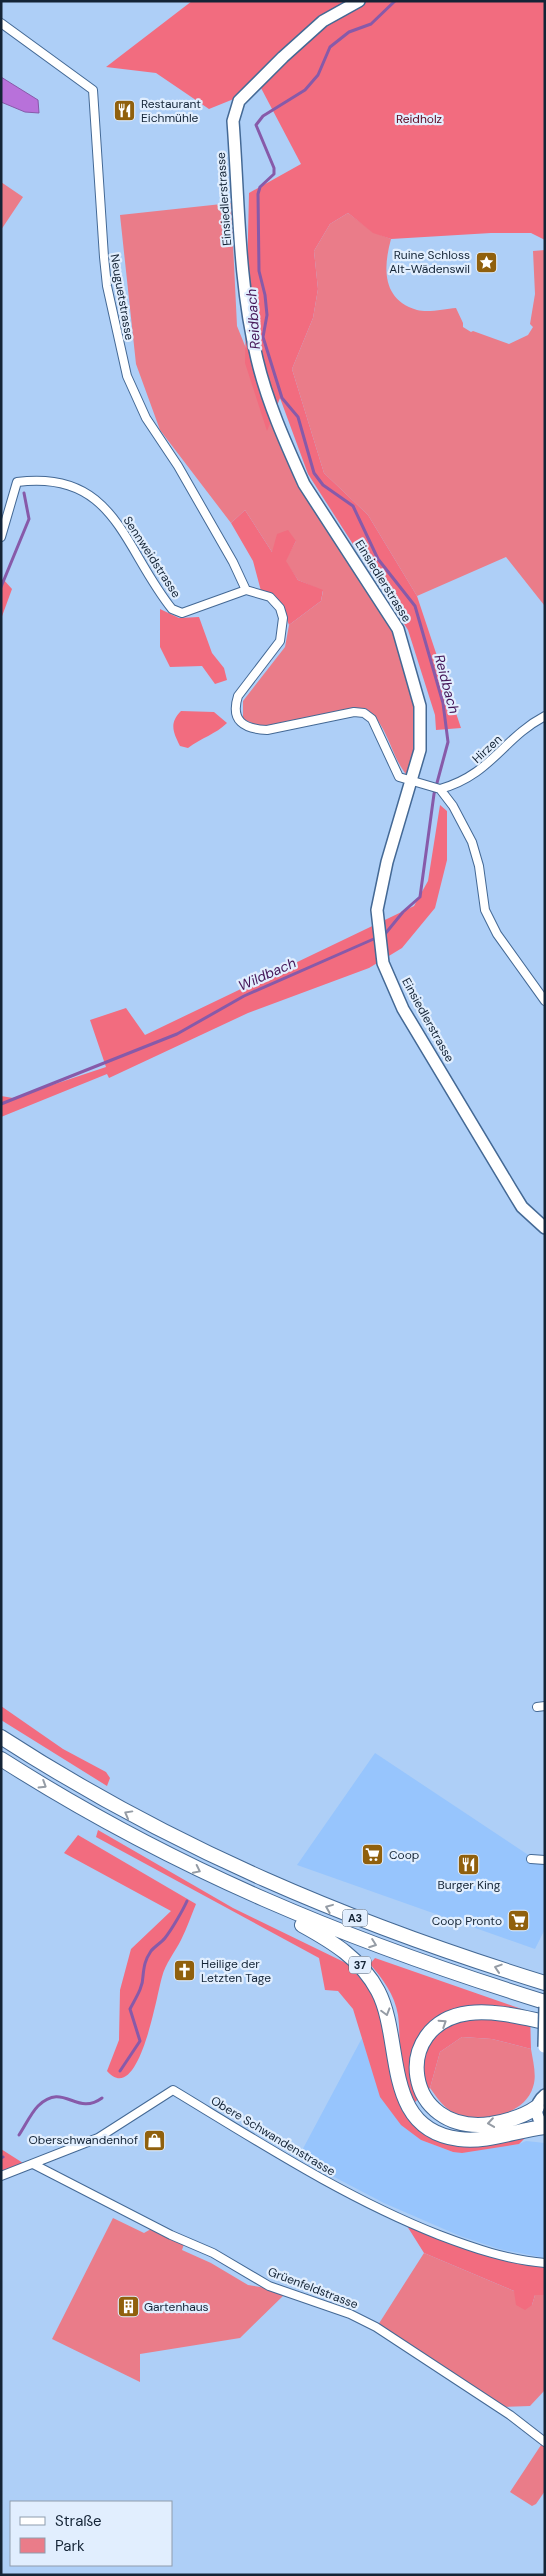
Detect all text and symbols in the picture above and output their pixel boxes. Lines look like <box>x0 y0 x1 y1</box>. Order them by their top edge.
place label: Restaurant Eichmühle <box>141 96 201 126</box>
restaurant icon: Restaurant Eichmühle <box>113 99 137 123</box>
park label: Reidholz <box>396 111 442 127</box>
street label: Einsiedlerstrasse <box>213 151 235 246</box>
place label: Ruine Schloss Alt-Wädenswil <box>389 247 470 277</box>
place icon: Ruine Schloss Alt-Wädenswil <box>474 250 498 274</box>
street label: Neuguetstrasse <box>107 253 137 341</box>
water label: Reidbach <box>242 288 264 350</box>
street label: Sennweidstrasse <box>120 513 184 601</box>
street label: Einsiedlerstrasse <box>351 537 415 625</box>
water label: Reidbach <box>430 652 464 716</box>
street label: Hirzen <box>469 731 505 767</box>
water label: Wildbach <box>235 953 299 995</box>
street label: Einsiedlerstrasse <box>398 975 458 1065</box>
one-way arrow <box>37 1779 46 1789</box>
one-way arrow <box>124 1810 133 1820</box>
supermarket icon: Coop <box>361 1843 385 1867</box>
place label: Coop <box>389 1847 419 1863</box>
restaurant icon: Burger King <box>457 1852 481 1876</box>
one-way arrow <box>192 1864 201 1874</box>
place label: Burger King <box>438 1877 501 1893</box>
one-way arrow <box>325 1904 334 1914</box>
supermarket icon: Coop Pronto <box>506 1909 530 1933</box>
road number: A3 <box>342 1910 368 1926</box>
place label: Coop Pronto <box>432 1913 502 1929</box>
one-way arrow <box>368 1939 377 1949</box>
place label: Heilige der Letzten Tage <box>201 1956 271 1986</box>
road number: 37 <box>349 1956 371 1974</box>
church icon: Heilige der Letzten Tage <box>173 1959 197 1983</box>
one-way arrow <box>495 1964 503 1974</box>
one-way arrow <box>380 2008 390 2016</box>
one-way arrow <box>437 2020 447 2029</box>
street label: Obere Schwandenstrasse <box>208 2092 338 2180</box>
one-way arrow <box>487 2117 495 2128</box>
shop icon: Oberschwandenhof <box>142 2128 166 2152</box>
place label: Oberschwandenhof <box>28 2132 138 2148</box>
street label: Grüenfeldstrasse <box>266 2263 361 2313</box>
building icon: Gartenhaus <box>116 2295 140 2319</box>
place label: Gartenhaus <box>144 2299 209 2315</box>
legend <box>10 2501 172 2566</box>
text: Straße <box>55 2511 102 2531</box>
text: Park <box>55 2536 85 2556</box>

